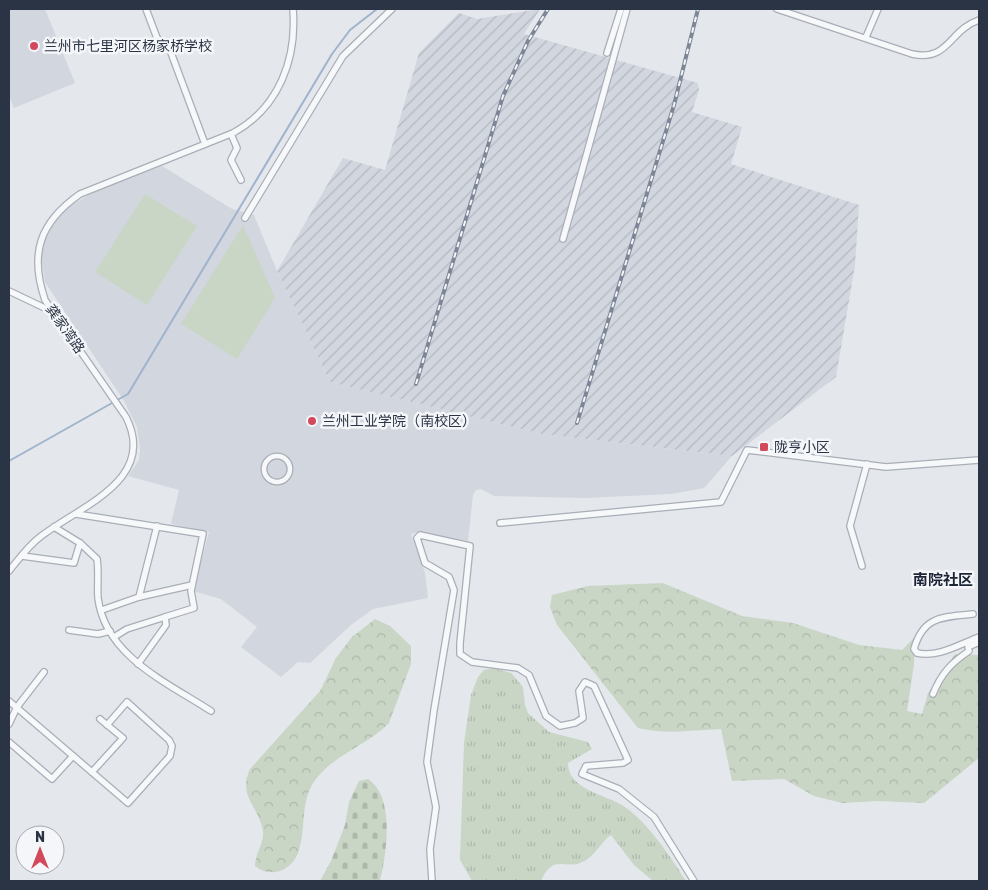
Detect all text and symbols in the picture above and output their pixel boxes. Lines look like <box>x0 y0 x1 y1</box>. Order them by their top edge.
place label: 兰州市七里河区杨家桥学校 <box>44 38 212 55</box>
marker: 兰州市七里河区杨家桥学校 <box>28 40 40 52</box>
street label: 龚家湾路 <box>42 301 88 357</box>
place label: 兰州工业学院（南校区） <box>322 413 476 430</box>
marker: 兰州工业学院（南校区） <box>306 415 318 427</box>
place label: 陇亨小区 <box>774 439 830 456</box>
marker: 陇亨小区 <box>758 441 770 453</box>
district label: 南院社区 <box>913 571 973 589</box>
north arrow <box>15 825 65 875</box>
text: N <box>35 829 45 846</box>

